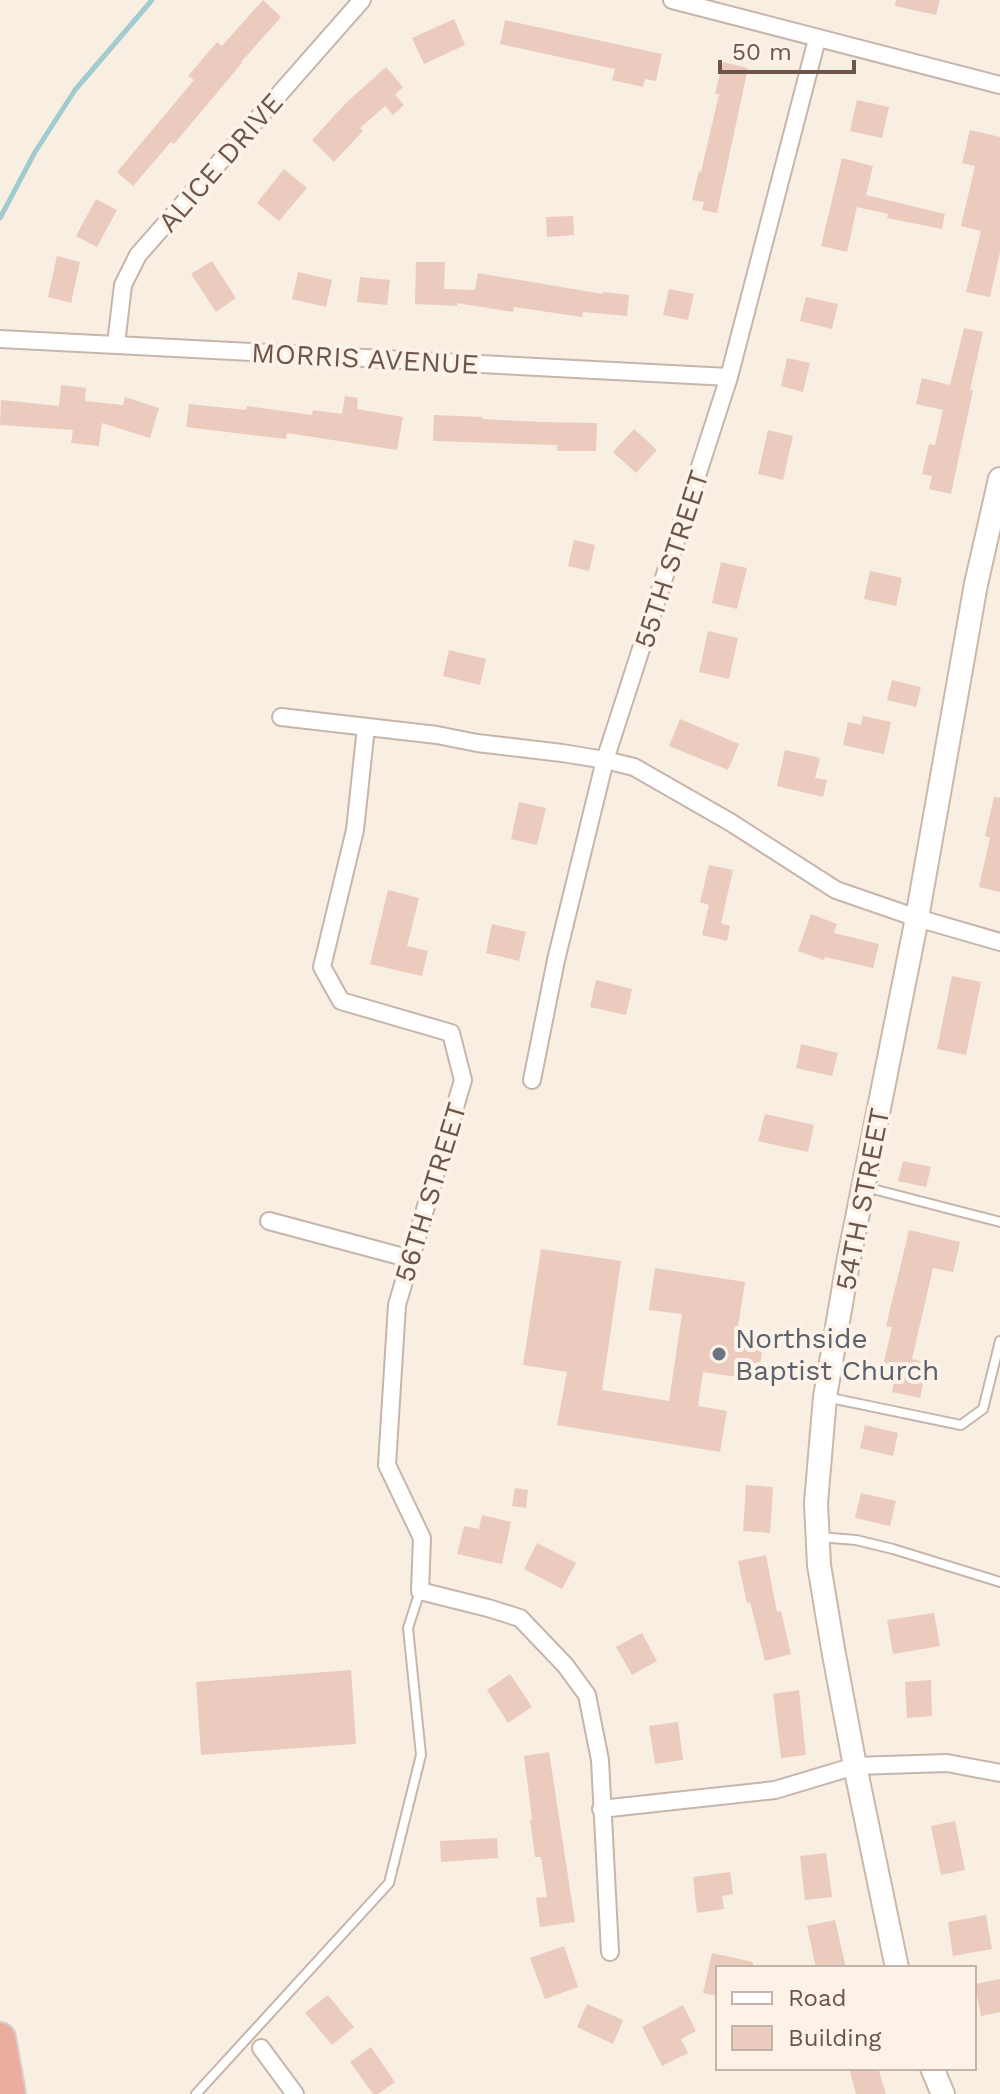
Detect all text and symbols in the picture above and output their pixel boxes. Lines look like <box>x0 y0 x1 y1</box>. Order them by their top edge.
scale bar <box>720 24 854 74</box>
text: 50 m <box>732 38 792 66</box>
street label: ALICE DRIVE <box>151 86 290 239</box>
street label: MORRIS AVENUE <box>250 336 480 381</box>
street label: 55TH STREET <box>627 466 716 652</box>
street label: 56TH STREET <box>388 1098 473 1286</box>
street label: 54TH STREET <box>829 1105 896 1293</box>
place label: Northside Baptist Church <box>735 1322 939 1387</box>
marker: Northside Baptist Church <box>710 1345 728 1363</box>
legend <box>716 1966 976 2070</box>
text: Road <box>788 1984 847 2012</box>
text: Building <box>788 2024 881 2052</box>

